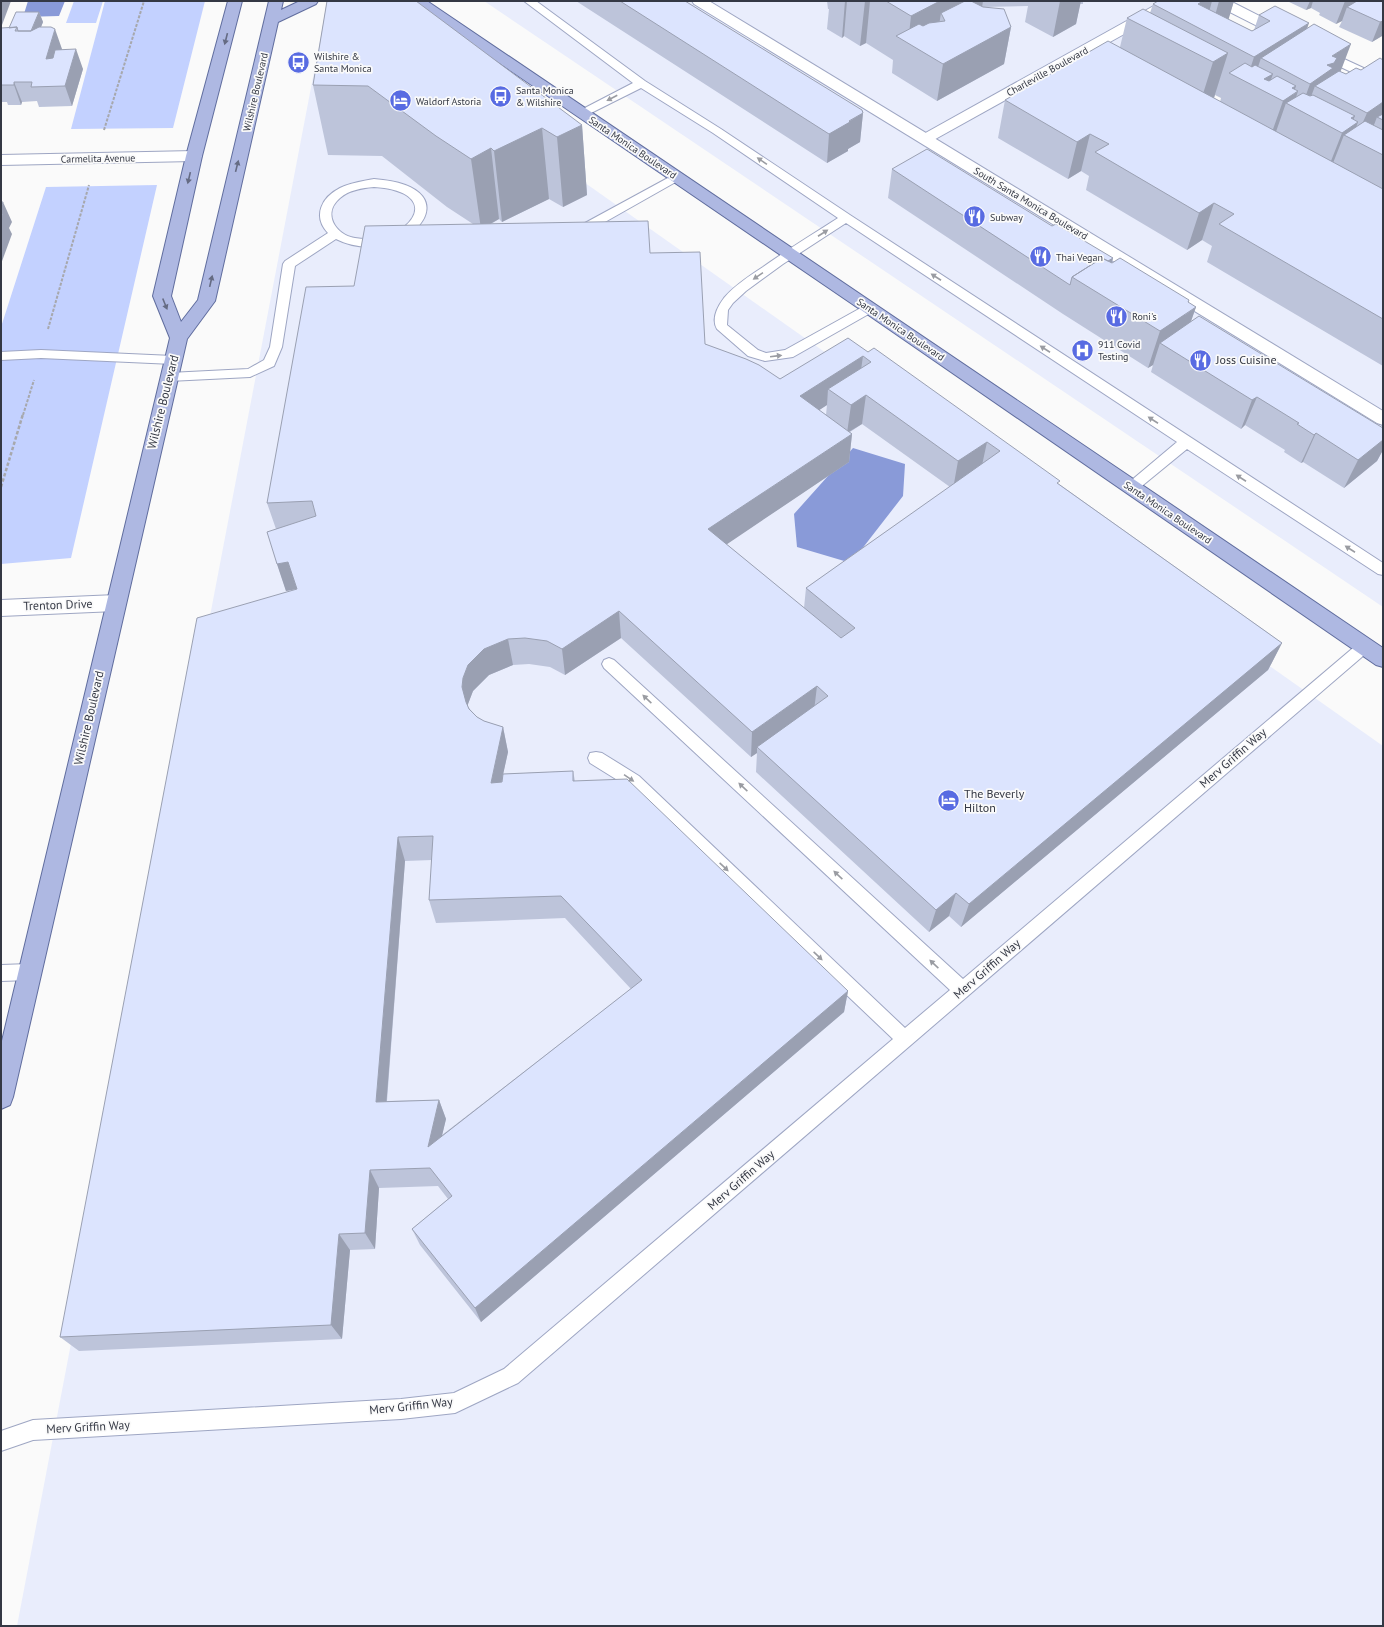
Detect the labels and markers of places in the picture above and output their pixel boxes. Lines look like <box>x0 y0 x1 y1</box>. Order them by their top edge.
bus stop icon: Wilshire & Santa Monica <box>286 49 312 75</box>
place label: Wilshire & Santa Monica <box>314 50 372 75</box>
bus stop icon: Santa Monica & Wilshire <box>488 83 514 109</box>
place label: Santa Monica & Wilshire <box>516 84 574 109</box>
hotel icon: Waldorf Astoria <box>388 88 414 114</box>
place label: Waldorf Astoria <box>416 95 481 108</box>
restaurant icon: Subway <box>961 204 987 230</box>
place label: Subway <box>990 211 1023 224</box>
restaurant icon: Thai Vegan <box>1027 244 1053 270</box>
place label: Thai Vegan <box>1056 251 1103 264</box>
restaurant icon: Roni's <box>1103 303 1129 329</box>
place label: Roni's <box>1132 310 1157 323</box>
hospital icon: 911 Covid Testing <box>1069 337 1095 363</box>
place label: 911 Covid Testing <box>1098 338 1141 363</box>
restaurant icon: Joss Cuisine <box>1187 347 1213 373</box>
place label: Joss Cuisine <box>1215 352 1277 367</box>
place label: The Beverly Hilton <box>964 786 1025 815</box>
hotel icon: The Beverly Hilton <box>936 788 962 814</box>

